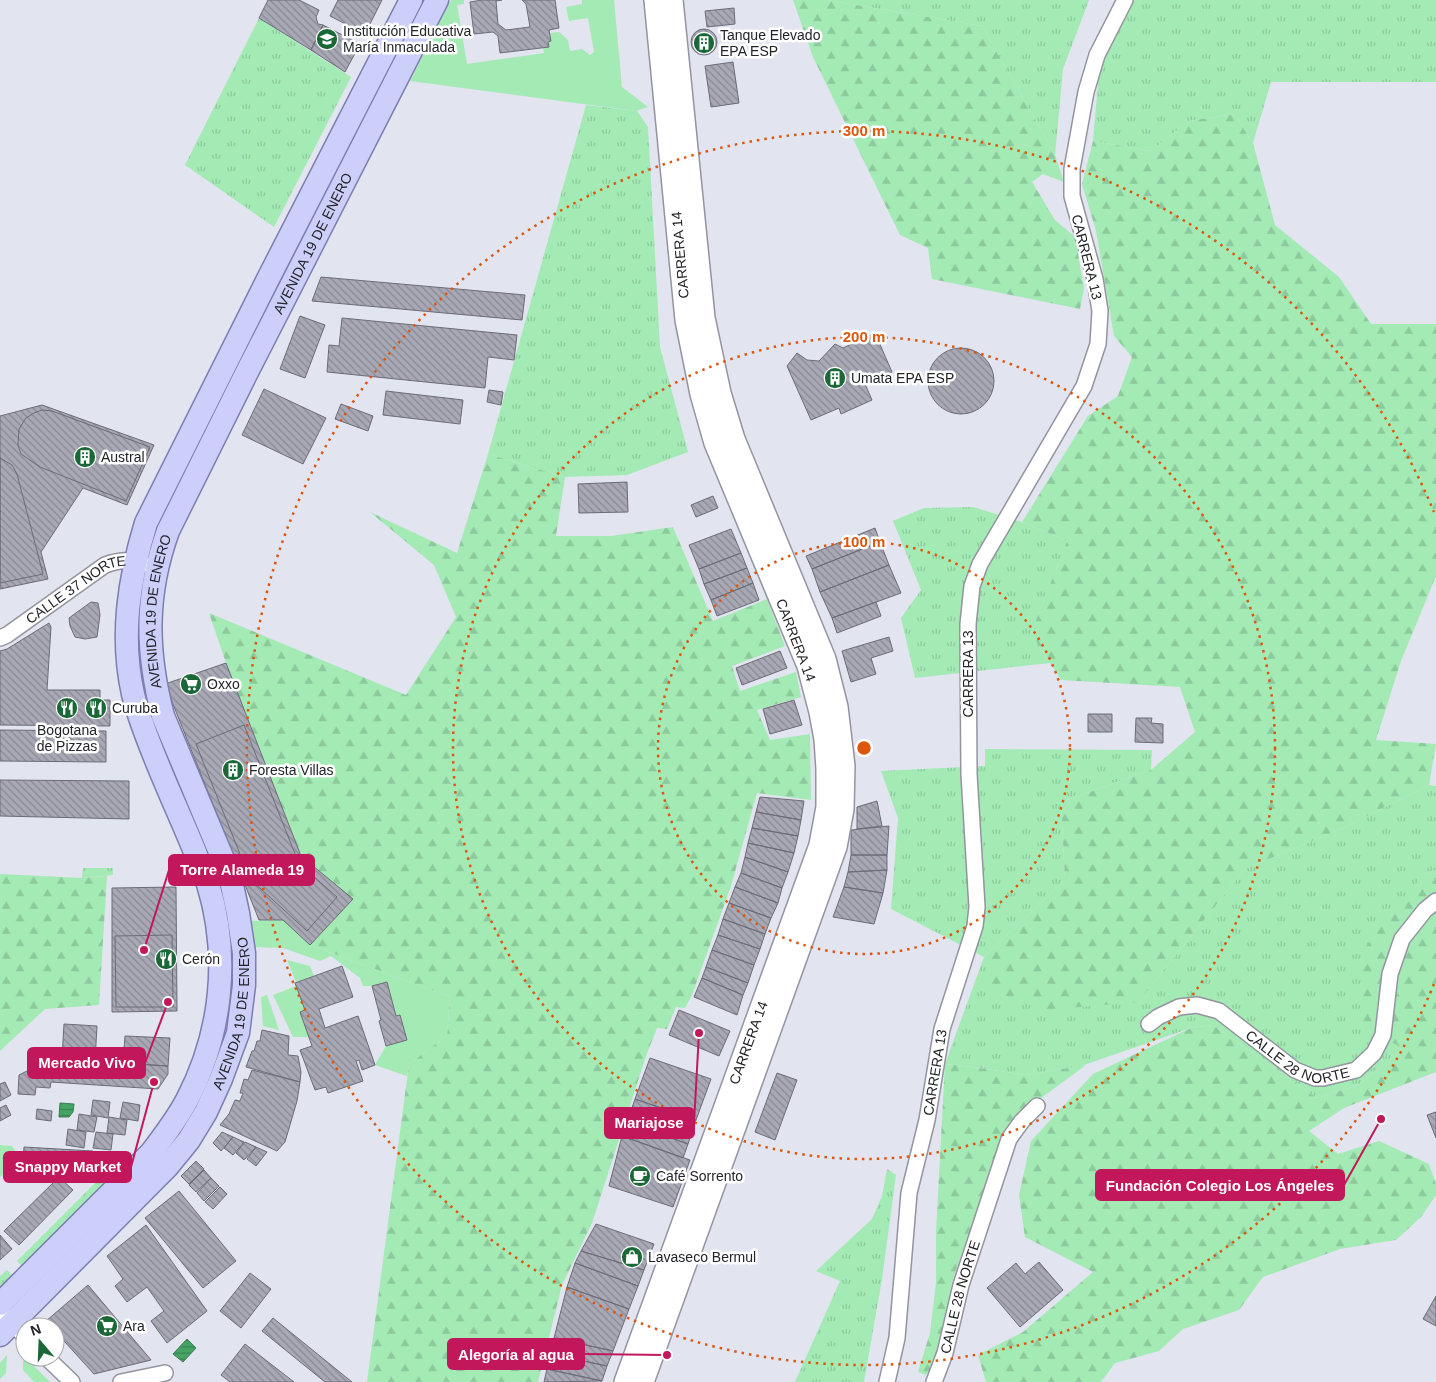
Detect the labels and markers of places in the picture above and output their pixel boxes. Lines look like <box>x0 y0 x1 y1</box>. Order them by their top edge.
place label: Institución Educativa María Inmaculada <box>343 23 472 55</box>
school or university icon: Institución Educativa María Inmaculada <box>315 27 339 51</box>
place label: Tanque Elevado EPA ESP <box>720 27 821 59</box>
building icon: Tanque Elevado EPA ESP <box>692 31 716 55</box>
building icon: Umata EPA ESP <box>823 366 847 390</box>
place label: Umata EPA ESP <box>851 370 954 386</box>
building icon: Austral <box>73 445 97 469</box>
place label: Austral <box>101 449 145 465</box>
supermarket icon: Oxxo <box>179 672 203 696</box>
place label: Oxxo <box>207 676 240 692</box>
restaurant icon: Bogotana de Pizzas <box>55 696 79 720</box>
restaurant icon: Curuba <box>84 696 108 720</box>
place label: Curuba <box>112 700 158 716</box>
place label: Bogotana de Pizzas <box>37 722 97 754</box>
centre of rings <box>855 739 873 757</box>
building icon: Foresta Villas <box>221 758 245 782</box>
place label: Foresta Villas <box>249 762 334 778</box>
callout: Torre Alameda 19 <box>169 855 314 885</box>
restaurant icon: Cerón <box>154 947 178 971</box>
place label: Cerón <box>182 951 220 967</box>
callout: Mercado Vivo <box>28 1048 145 1078</box>
callout: Mariajose <box>605 1108 694 1138</box>
callout: Snappy Market <box>4 1152 131 1182</box>
cafe icon: Café Sorrento <box>628 1164 652 1188</box>
place label: Café Sorrento <box>656 1168 743 1184</box>
callout: Fundación Colegio Los Ángeles <box>1096 1170 1344 1200</box>
shop icon: Lavaseco Bermul <box>620 1245 644 1269</box>
place label: Lavaseco Bermul <box>648 1249 756 1265</box>
supermarket icon: Ara <box>95 1314 119 1338</box>
place label: Ara <box>123 1318 145 1334</box>
callout: Alegoría al agua <box>448 1339 584 1369</box>

